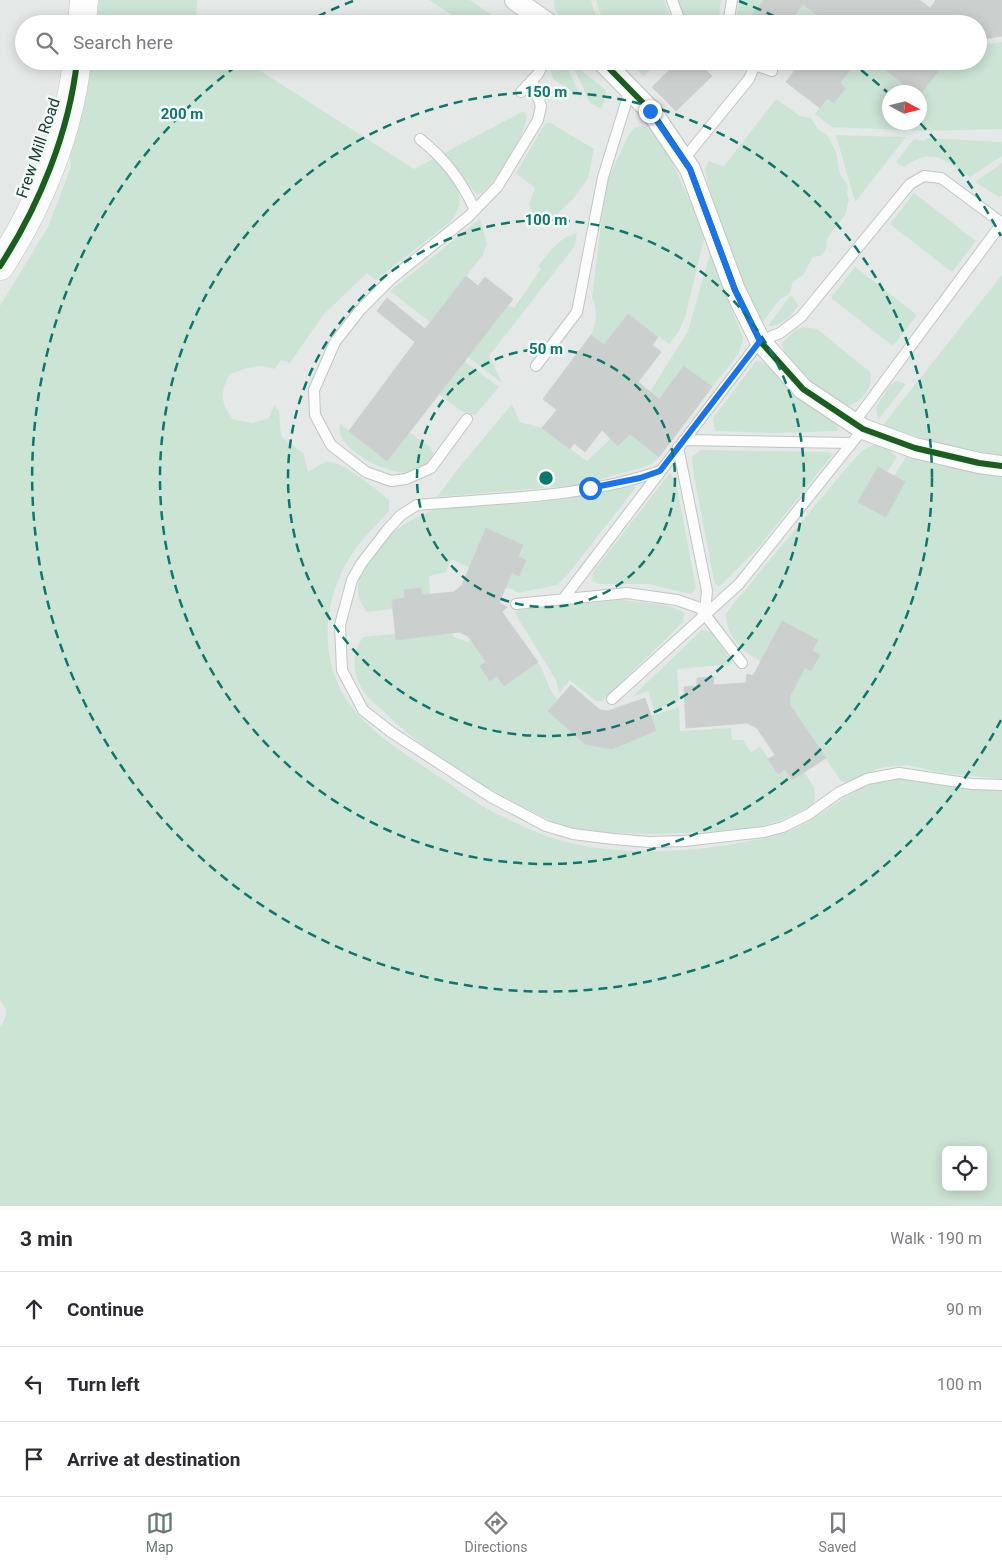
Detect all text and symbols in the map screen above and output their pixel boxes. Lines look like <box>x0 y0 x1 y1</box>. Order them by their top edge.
search box <box>15 15 987 70</box>
icon: search <box>33 29 61 57</box>
text: Search here <box>73 31 173 54</box>
text: 150 m <box>525 83 567 101</box>
north arrow <box>882 85 927 130</box>
street label: Frew Mill Road <box>12 95 64 201</box>
route end <box>639 100 662 123</box>
text: 200 m <box>161 105 203 123</box>
text: 100 m <box>525 211 567 229</box>
text: 50 m <box>529 340 563 358</box>
centre of rings <box>537 469 555 487</box>
route start <box>579 477 602 500</box>
map controls <box>942 1146 987 1191</box>
button: locate <box>942 1146 987 1191</box>
text: 3 min <box>20 1227 73 1251</box>
text: Walk · 190 m <box>890 1229 982 1248</box>
icon: ahead <box>20 1295 48 1323</box>
text: Continue <box>67 1298 144 1321</box>
text: 90 m <box>946 1300 982 1319</box>
icon: left <box>20 1370 48 1398</box>
text: Turn left <box>67 1373 140 1396</box>
text: 100 m <box>937 1375 982 1394</box>
icon: arrive <box>20 1445 48 1473</box>
text: Arrive at destination <box>67 1448 240 1471</box>
tab: Map <box>146 1509 174 1555</box>
tab: Directions <box>465 1509 528 1555</box>
tab: Saved <box>819 1509 856 1555</box>

